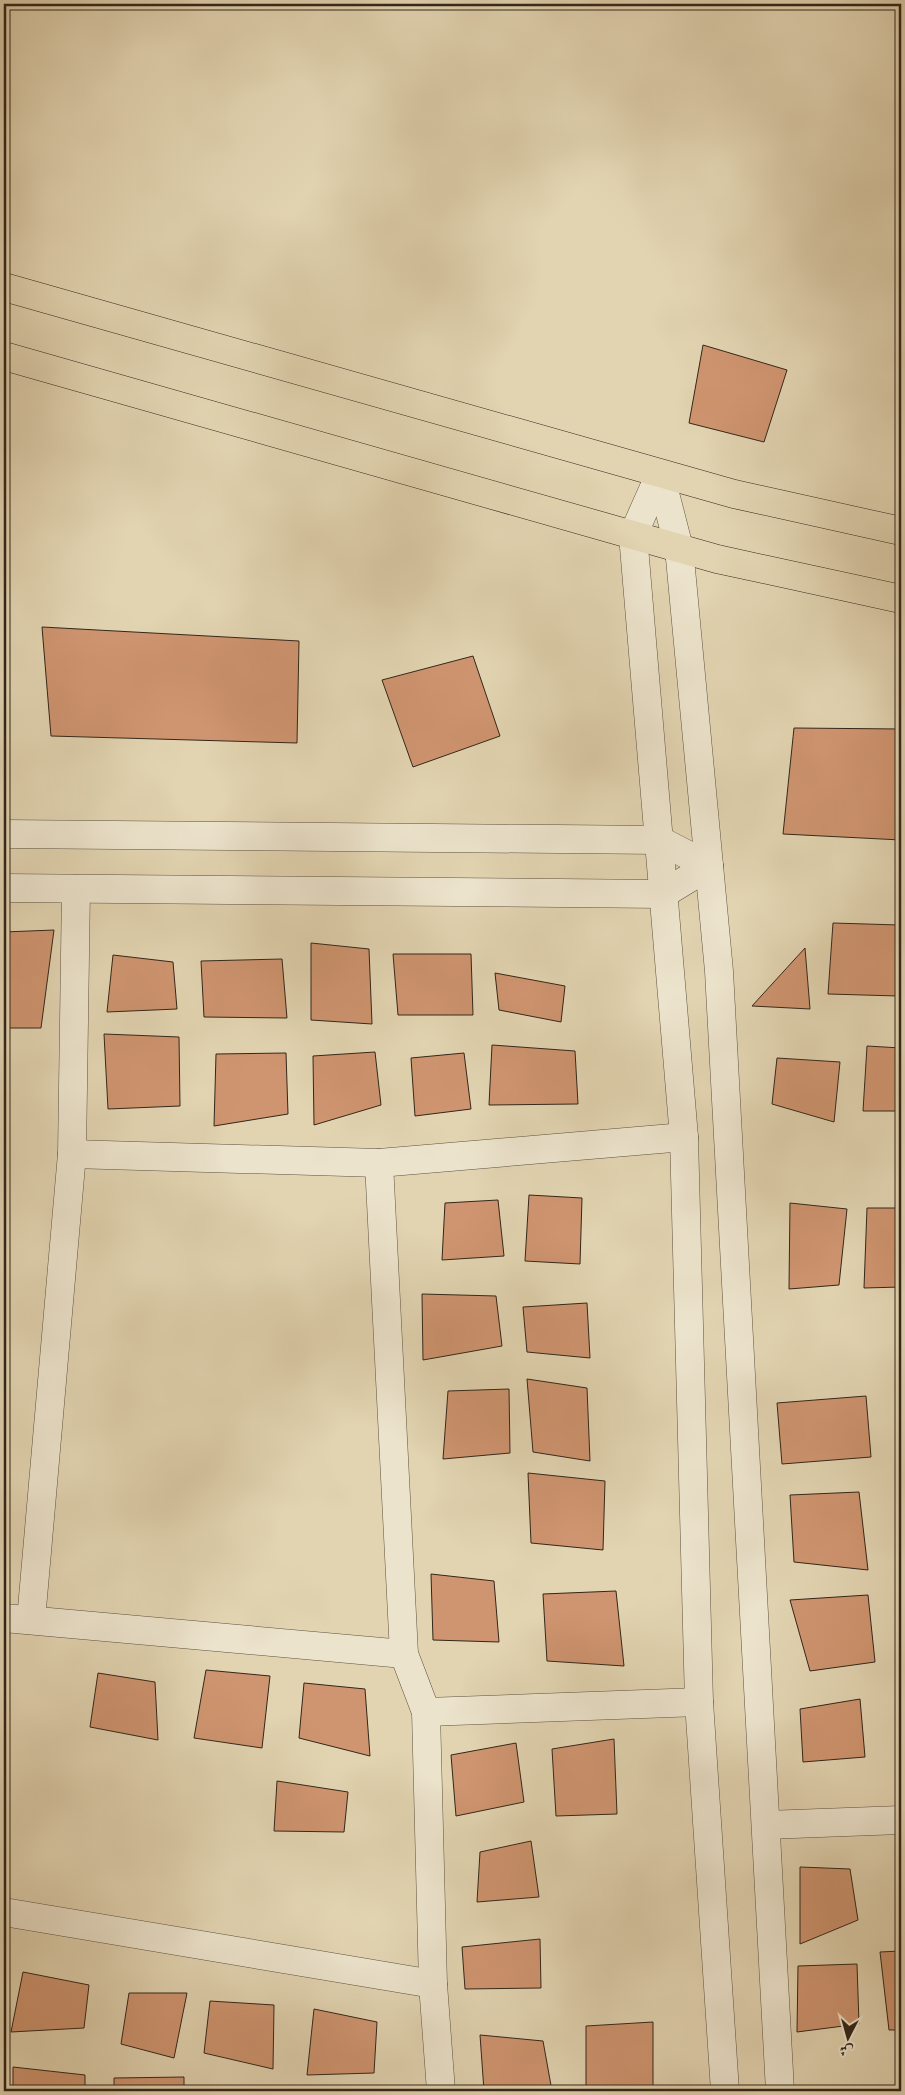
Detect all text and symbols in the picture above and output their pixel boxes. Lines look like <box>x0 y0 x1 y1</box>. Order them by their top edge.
north arrow <box>822 2012 872 2062</box>
text: ش <box>839 2041 854 2060</box>

